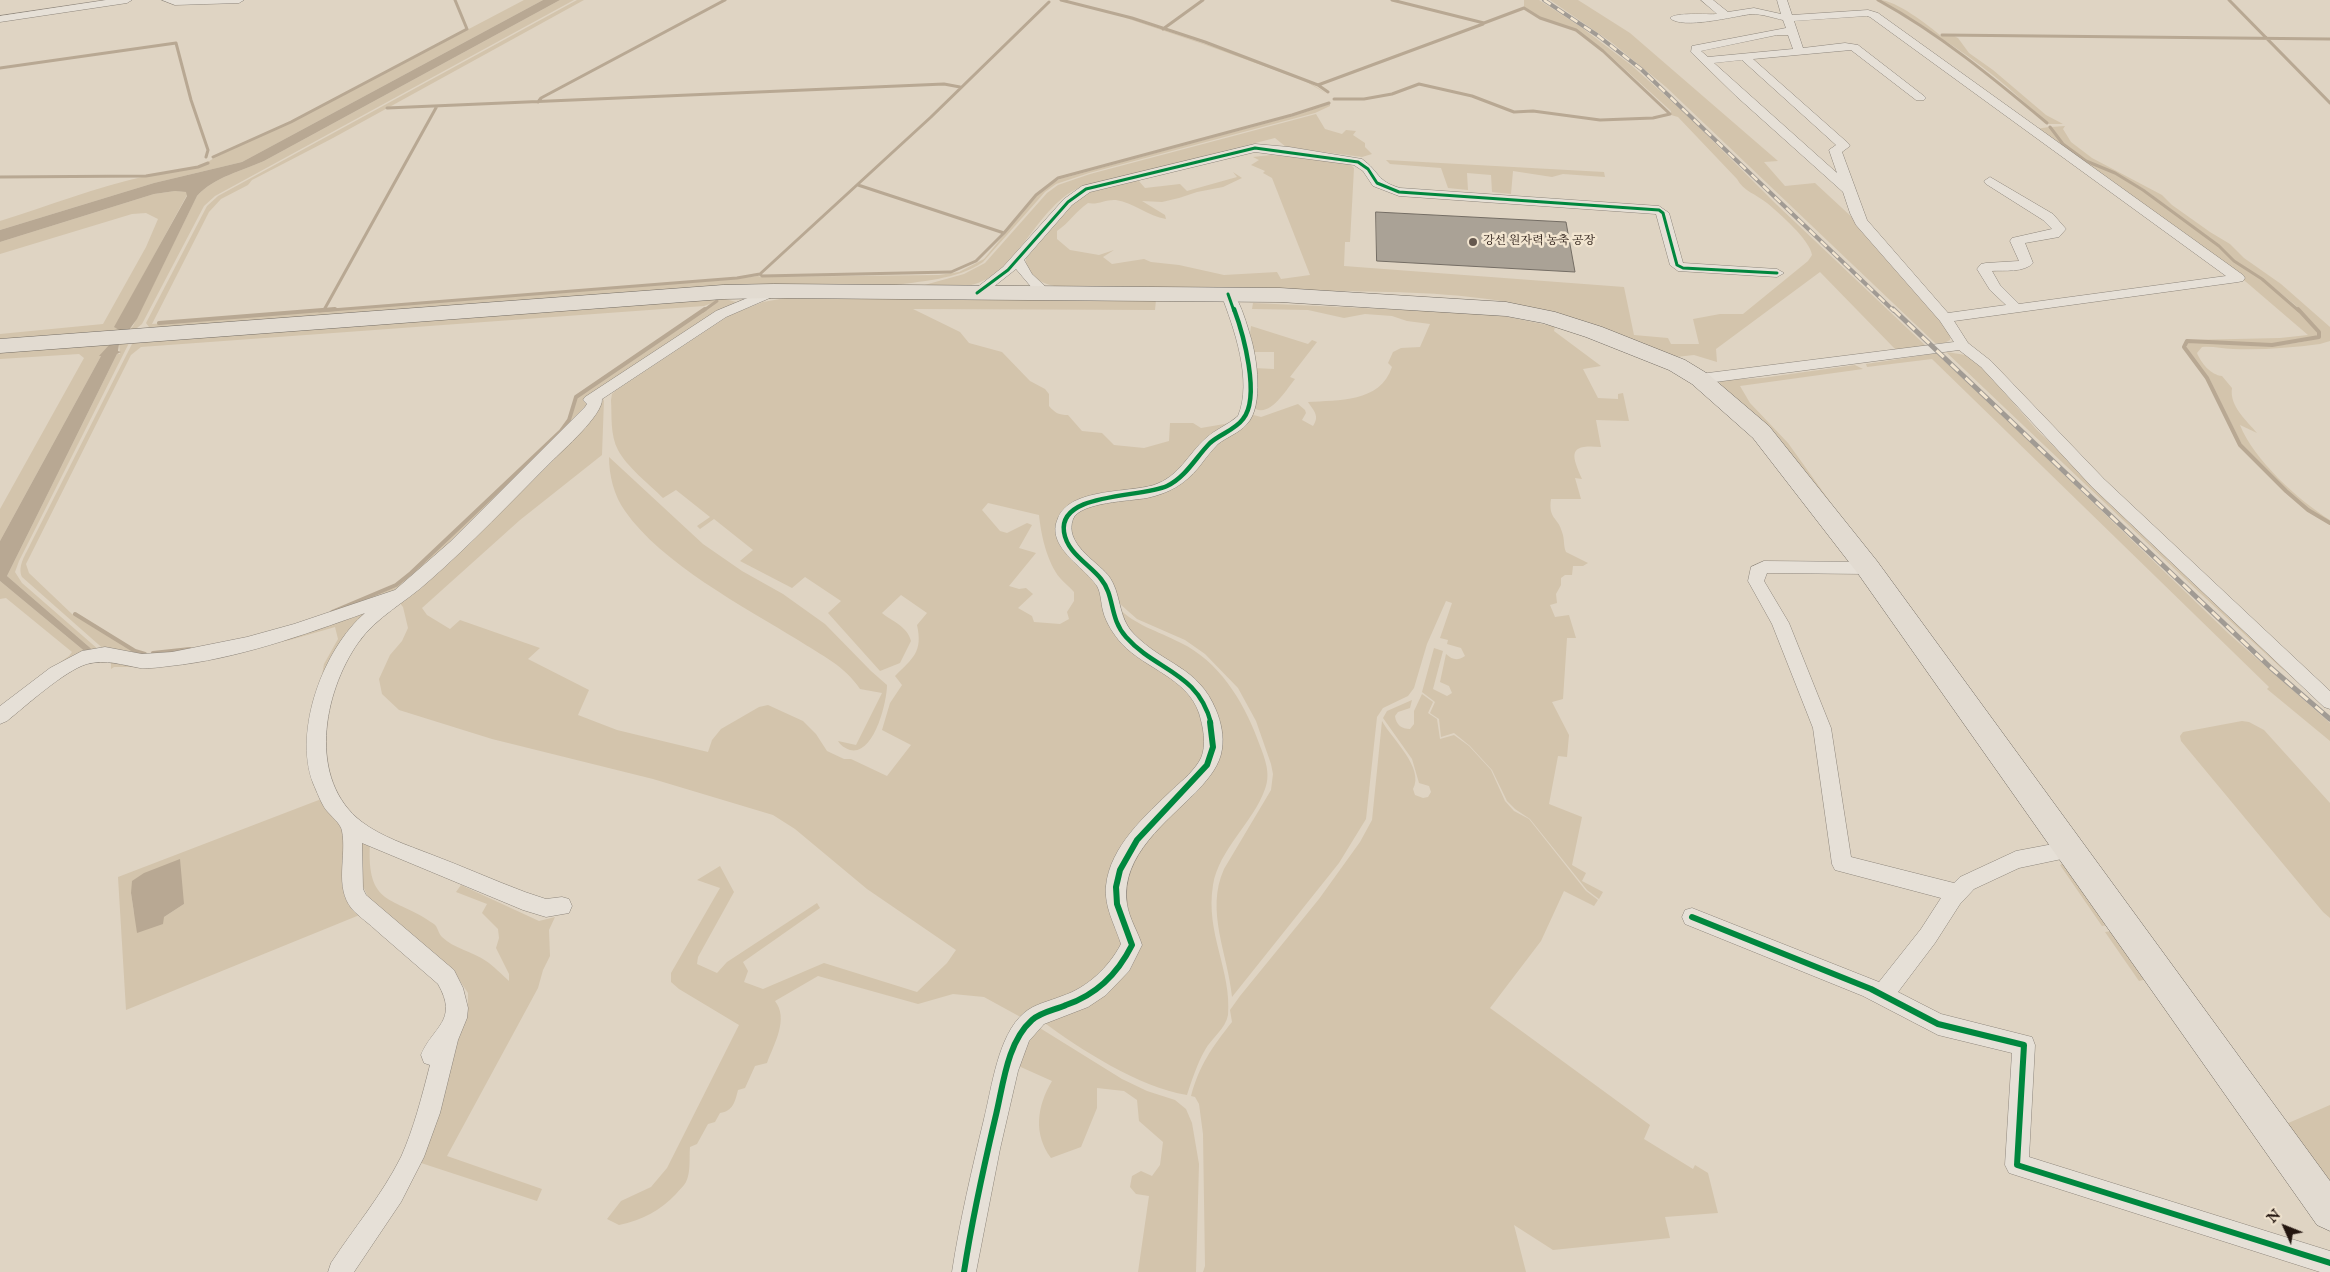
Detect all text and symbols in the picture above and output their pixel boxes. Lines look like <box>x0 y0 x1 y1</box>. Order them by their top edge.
place label: 강선 원자력 농축 공장 <box>1483 235 1595 249</box>
marker: 강선 원자력 농축 공장 <box>1467 236 1479 248</box>
north arrow <box>2260 1202 2310 1252</box>
text: N <box>2264 1206 2285 1227</box>

